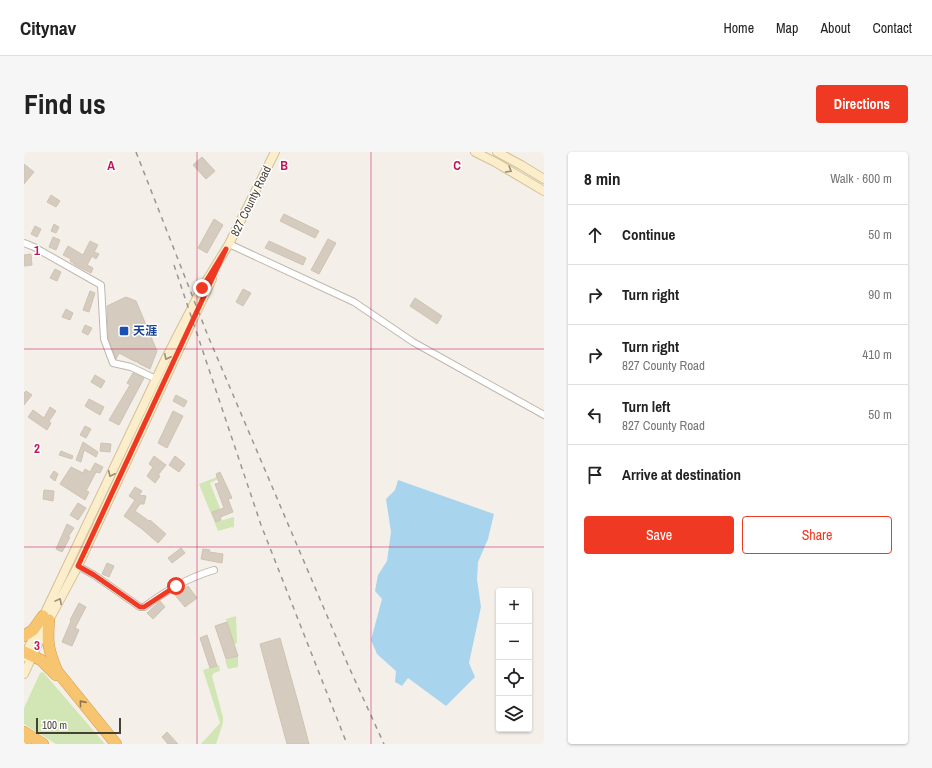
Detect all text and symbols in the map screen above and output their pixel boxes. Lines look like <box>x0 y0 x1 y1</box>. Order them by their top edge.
text: Citynav <box>20 15 76 41</box>
text: Home <box>723 19 754 37</box>
text: Map <box>776 19 798 37</box>
text: About <box>820 19 850 37</box>
text: Contact <box>872 19 912 37</box>
text: Find us <box>24 85 106 123</box>
button: Directions <box>816 85 908 123</box>
text: A <box>107 157 115 174</box>
text: B <box>280 157 288 174</box>
text: C <box>453 157 461 174</box>
street label: 827 County Road <box>227 163 275 239</box>
one-way arrow <box>505 165 512 173</box>
text: 8 min <box>584 167 620 190</box>
text: Walk · 600 m <box>830 170 892 187</box>
icon: ahead <box>584 224 606 246</box>
text: Continue <box>622 224 675 245</box>
text: 50 m <box>868 226 892 243</box>
text: 1 <box>34 242 40 259</box>
route end <box>193 279 211 297</box>
icon: right <box>584 284 606 306</box>
text: Turn right <box>622 284 679 305</box>
text: 90 m <box>868 286 892 303</box>
place label: 天涯 <box>133 323 157 339</box>
marker: 天涯 <box>118 325 130 337</box>
text: Turn right <box>622 336 679 357</box>
icon: right <box>584 344 606 366</box>
text: 410 m <box>862 346 892 363</box>
one-way arrow <box>164 353 172 360</box>
text: 827 County Road <box>622 357 705 374</box>
text: Turn left <box>622 396 670 417</box>
icon: left <box>584 404 606 426</box>
text: 50 m <box>868 406 892 423</box>
text: 827 County Road <box>622 417 705 434</box>
text: 2 <box>34 440 40 457</box>
icon: arrive <box>584 464 606 486</box>
text: Arrive at destination <box>622 464 741 485</box>
one-way arrow <box>108 470 116 477</box>
button: Save <box>584 516 734 554</box>
button: Share <box>742 516 892 554</box>
route start <box>167 577 185 595</box>
map controls <box>496 588 532 732</box>
button: + <box>496 588 532 624</box>
one-way arrow <box>54 598 62 605</box>
button: − <box>496 624 532 660</box>
text: 3 <box>34 637 40 654</box>
button: locate <box>496 660 532 696</box>
button: layers <box>496 696 532 732</box>
one-way arrow <box>80 700 87 708</box>
scale bar <box>36 716 121 735</box>
text: 100 m <box>42 718 67 732</box>

